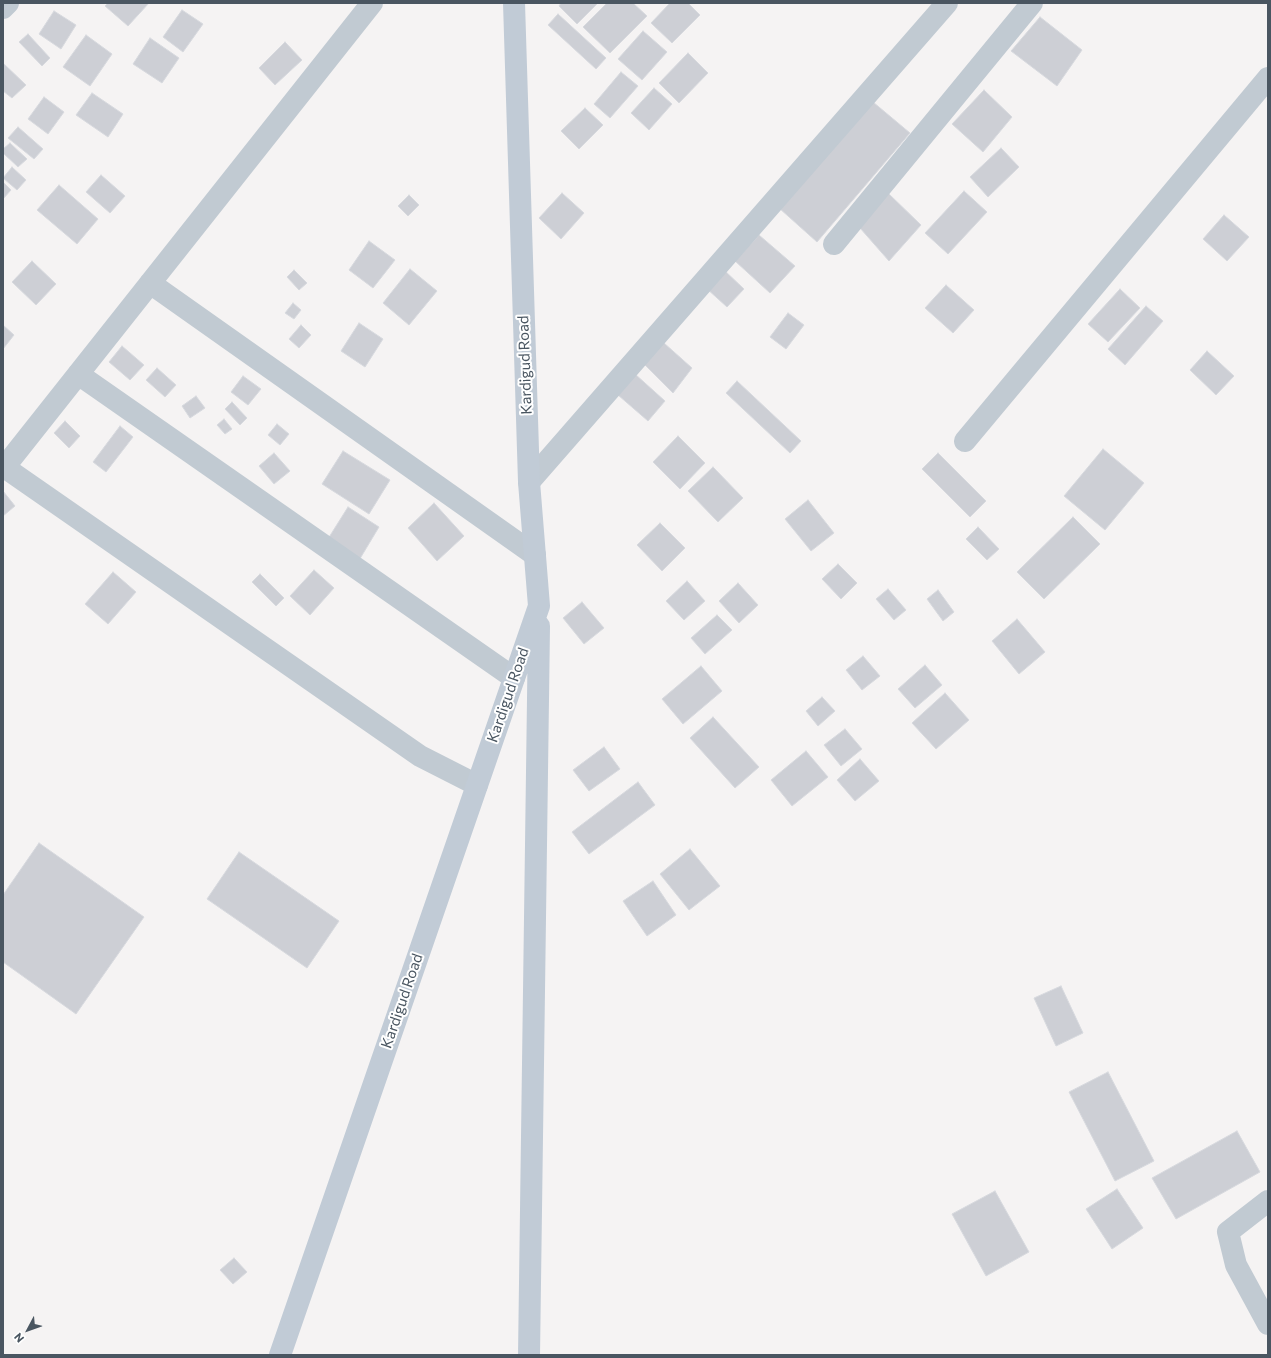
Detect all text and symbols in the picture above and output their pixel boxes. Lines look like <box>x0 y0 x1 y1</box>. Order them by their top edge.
street label: Kardigud Road <box>514 315 536 415</box>
street label: Kardigud Road <box>483 645 533 745</box>
street label: Kardigud Road <box>377 951 427 1051</box>
north arrow <box>8 1310 48 1350</box>
text: N <box>11 1331 26 1346</box>

